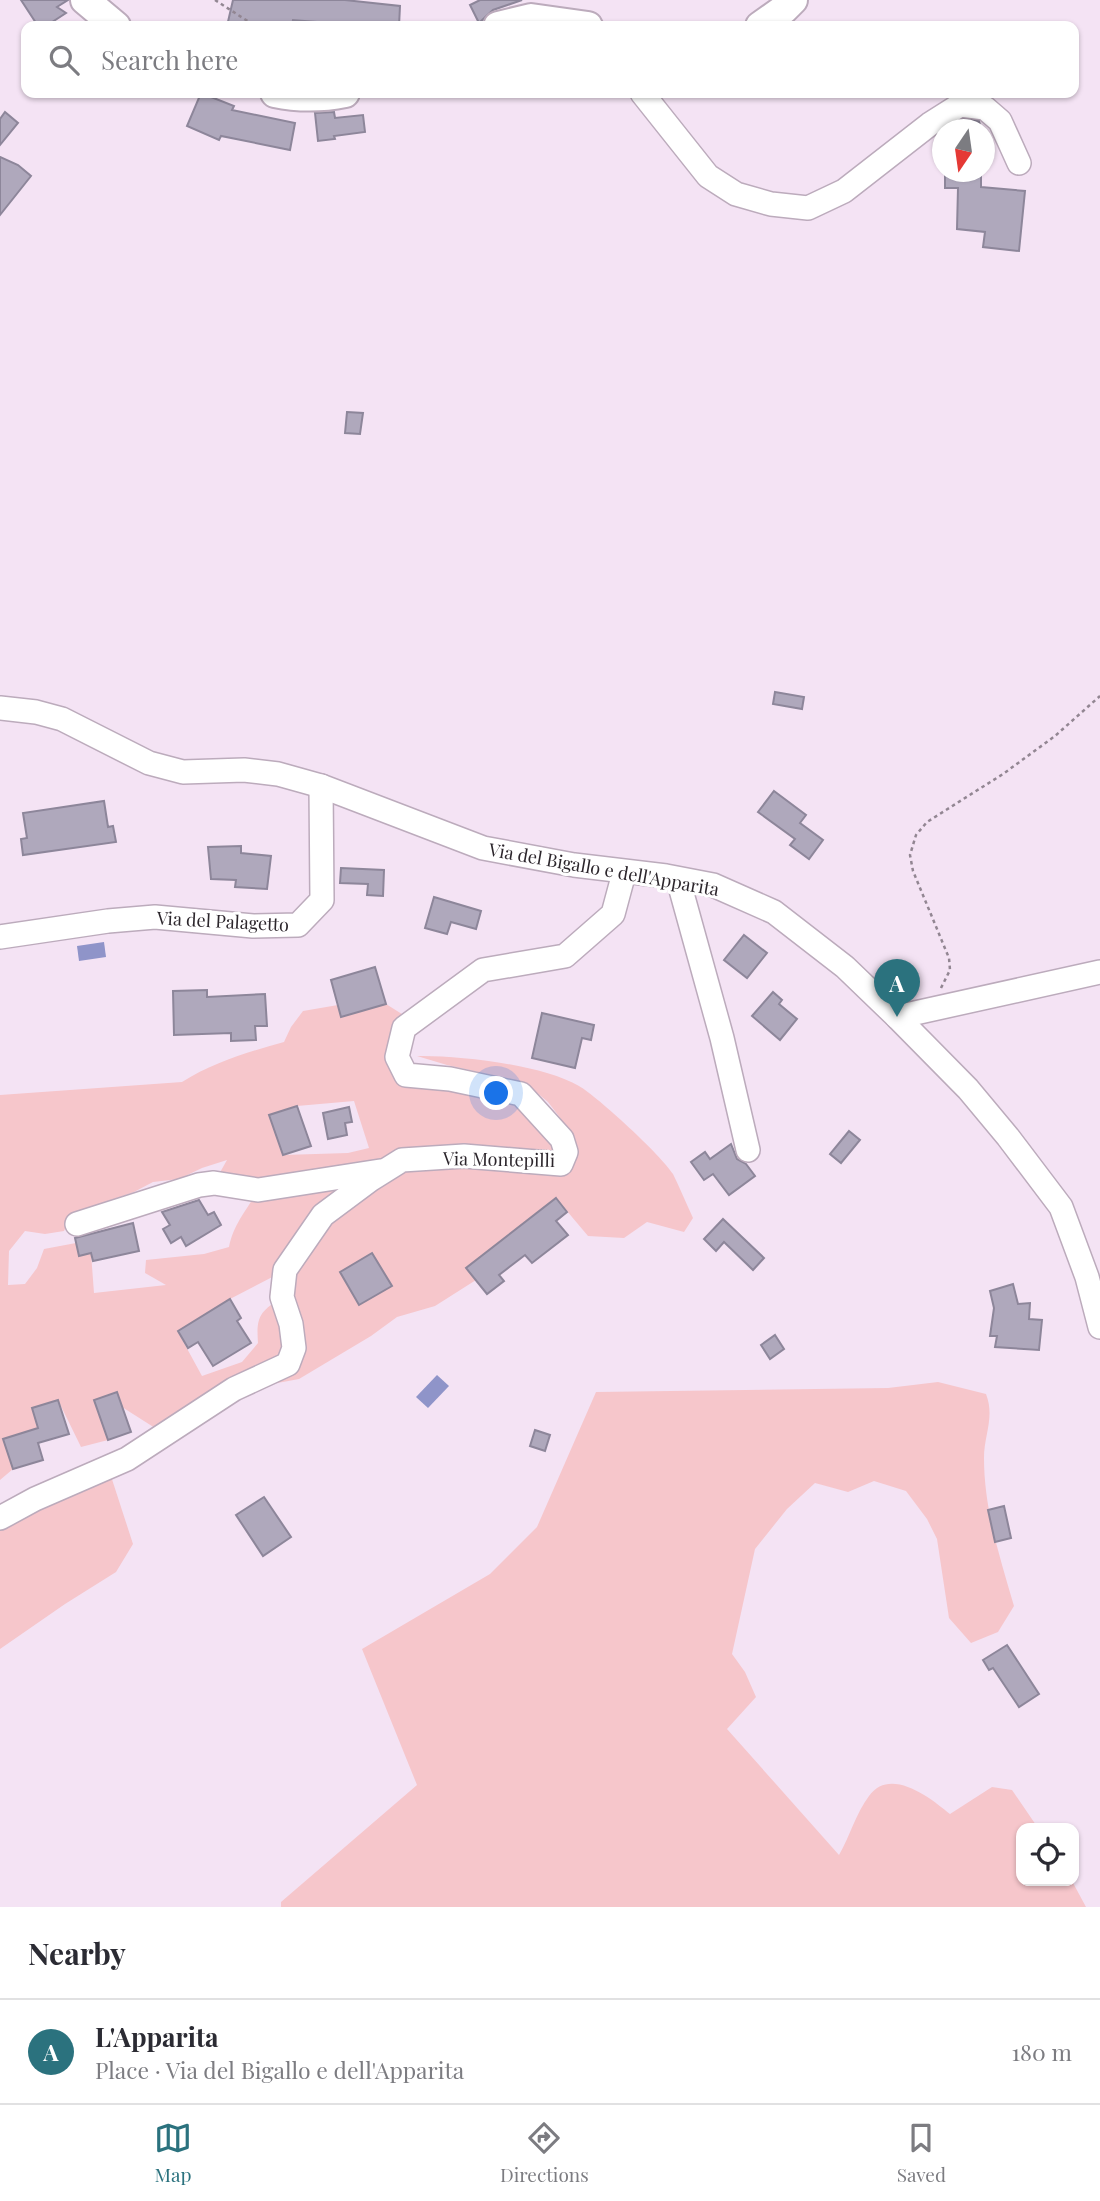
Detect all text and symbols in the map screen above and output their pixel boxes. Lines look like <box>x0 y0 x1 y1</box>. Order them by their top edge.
search box <box>21 21 1079 98</box>
icon: search <box>45 41 83 79</box>
text: Search here <box>101 42 238 77</box>
north arrow <box>932 119 995 182</box>
street label: Via del Bigallo e dell'Apparita <box>486 837 721 901</box>
street label: Via del Palagetto <box>155 906 290 936</box>
pin: A <box>874 959 920 1017</box>
your location <box>479 1076 513 1110</box>
street label: Via Montepilli <box>442 1146 555 1172</box>
map controls <box>1016 1823 1079 1886</box>
button: locate <box>1016 1823 1079 1886</box>
text: Nearby <box>28 1933 126 1973</box>
text: L'Apparita <box>95 2019 219 2054</box>
text: A <box>43 2036 59 2067</box>
text: 180 m <box>1012 2036 1072 2067</box>
text: Place · Via del Bigallo e dell'Apparita <box>95 2054 464 2085</box>
tab: Map <box>154 2119 192 2187</box>
tab: Directions <box>500 2119 589 2187</box>
tab: Saved <box>897 2119 946 2187</box>

